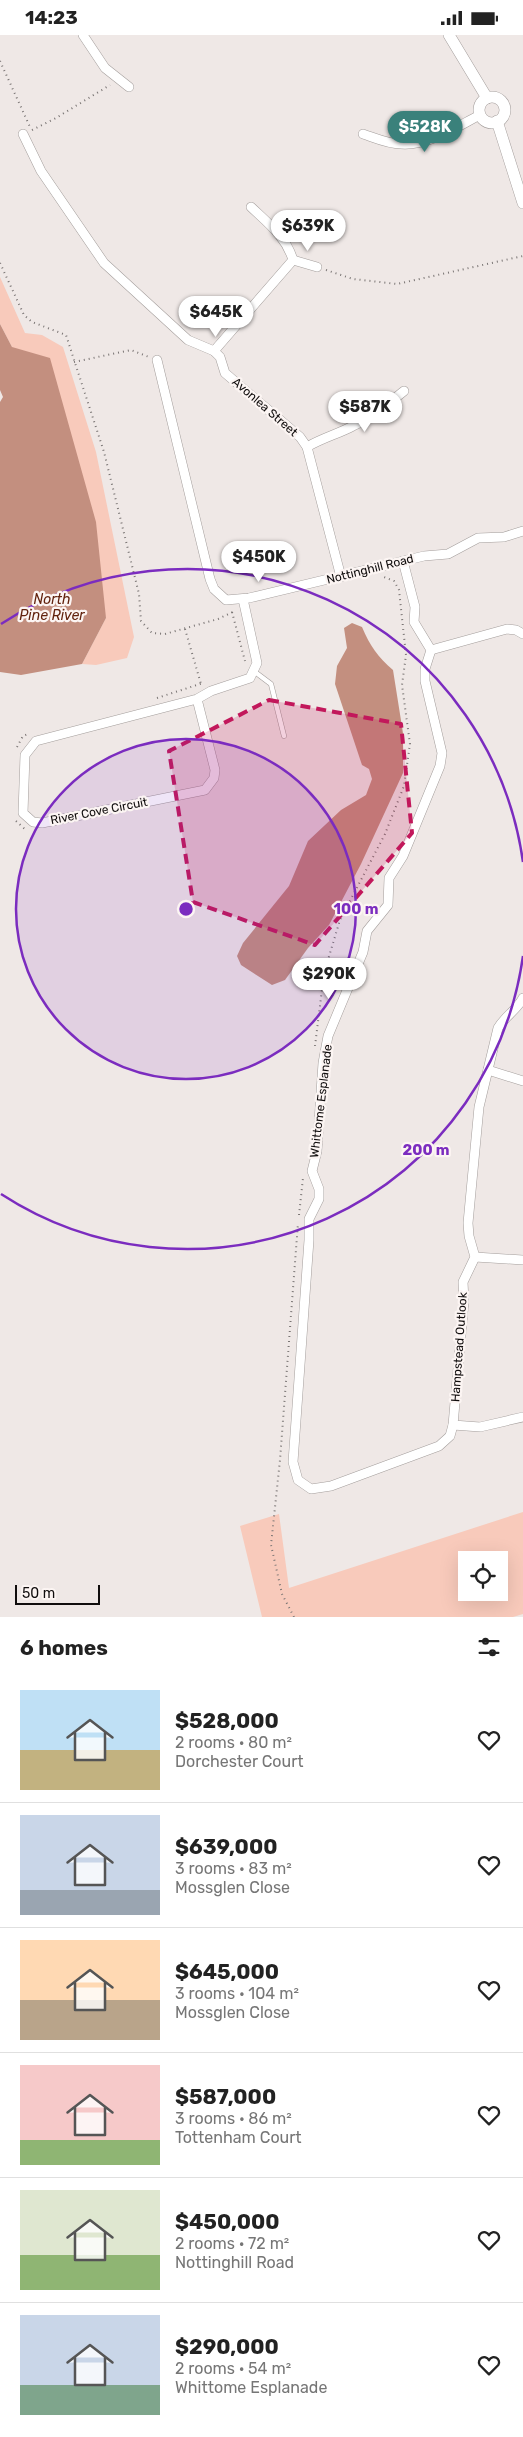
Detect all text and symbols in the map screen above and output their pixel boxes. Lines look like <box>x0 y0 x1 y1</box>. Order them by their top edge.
text: 14:23 <box>25 6 78 29</box>
pin: $528K <box>390 111 460 153</box>
text: $528K <box>399 117 451 136</box>
pin: $639K <box>273 209 343 252</box>
text: $639K <box>282 216 334 235</box>
pin: $645K <box>181 295 251 338</box>
text: $645K <box>190 302 242 321</box>
street label: Avonlea Street <box>229 375 301 439</box>
pin: $587K <box>330 391 400 433</box>
text: $587K <box>339 397 391 416</box>
pin: $450K <box>224 541 294 583</box>
text: $450K <box>232 547 286 566</box>
street label: Nottinghill Road <box>325 551 415 587</box>
water label: North Pine River <box>19 591 85 624</box>
street label: River Cove Circuit <box>49 795 149 827</box>
centre of rings <box>177 900 195 918</box>
text: 100 m <box>334 900 378 918</box>
pin: $290K <box>294 957 364 1000</box>
text: $290K <box>303 964 355 983</box>
street label: Whittome Esplanade <box>307 1043 335 1159</box>
text: 200 m <box>402 1141 450 1159</box>
street label: Hampstead Outlook <box>448 1291 470 1402</box>
map controls <box>458 1551 508 1601</box>
button: locate <box>458 1551 508 1601</box>
scale bar <box>15 1582 100 1605</box>
text: 50 m <box>22 1585 55 1602</box>
icon: filters <box>475 1633 503 1661</box>
text: 6 homes <box>20 1635 108 1660</box>
text: $528,000 <box>175 1708 279 1733</box>
icon: home <box>60 1710 120 1770</box>
icon: heart <box>475 1726 503 1754</box>
text: 2 rooms · 80 m² <box>175 1733 292 1752</box>
text: Dorchester Court <box>175 1752 303 1771</box>
text: $639,000 <box>175 1834 277 1859</box>
icon: home <box>60 1835 120 1895</box>
icon: heart <box>475 1851 503 1879</box>
text: 3 rooms · 83 m² <box>175 1859 292 1878</box>
text: Mossglen Close <box>175 1878 290 1897</box>
text: $645,000 <box>175 1959 279 1984</box>
icon: home <box>60 1960 120 2020</box>
icon: heart <box>475 1976 503 2004</box>
text: 3 rooms · 104 m² <box>175 1984 299 2003</box>
text: Mossglen Close <box>175 2003 290 2022</box>
text: $587,000 <box>175 2084 276 2109</box>
icon: home <box>60 2085 120 2145</box>
icon: heart <box>475 2101 503 2129</box>
text: 3 rooms · 86 m² <box>175 2109 292 2128</box>
text: Tottenham Court <box>175 2128 302 2147</box>
text: $450,000 <box>175 2209 280 2234</box>
icon: home <box>60 2210 120 2270</box>
icon: heart <box>475 2226 503 2254</box>
text: 2 rooms · 72 m² <box>175 2234 289 2253</box>
text: Nottinghill Road <box>175 2253 294 2272</box>
text: $290,000 <box>175 2334 279 2359</box>
icon: home <box>60 2335 120 2395</box>
icon: heart <box>475 2351 503 2379</box>
text: 2 rooms · 54 m² <box>175 2359 291 2378</box>
text: Whittome Esplanade <box>175 2378 327 2397</box>

